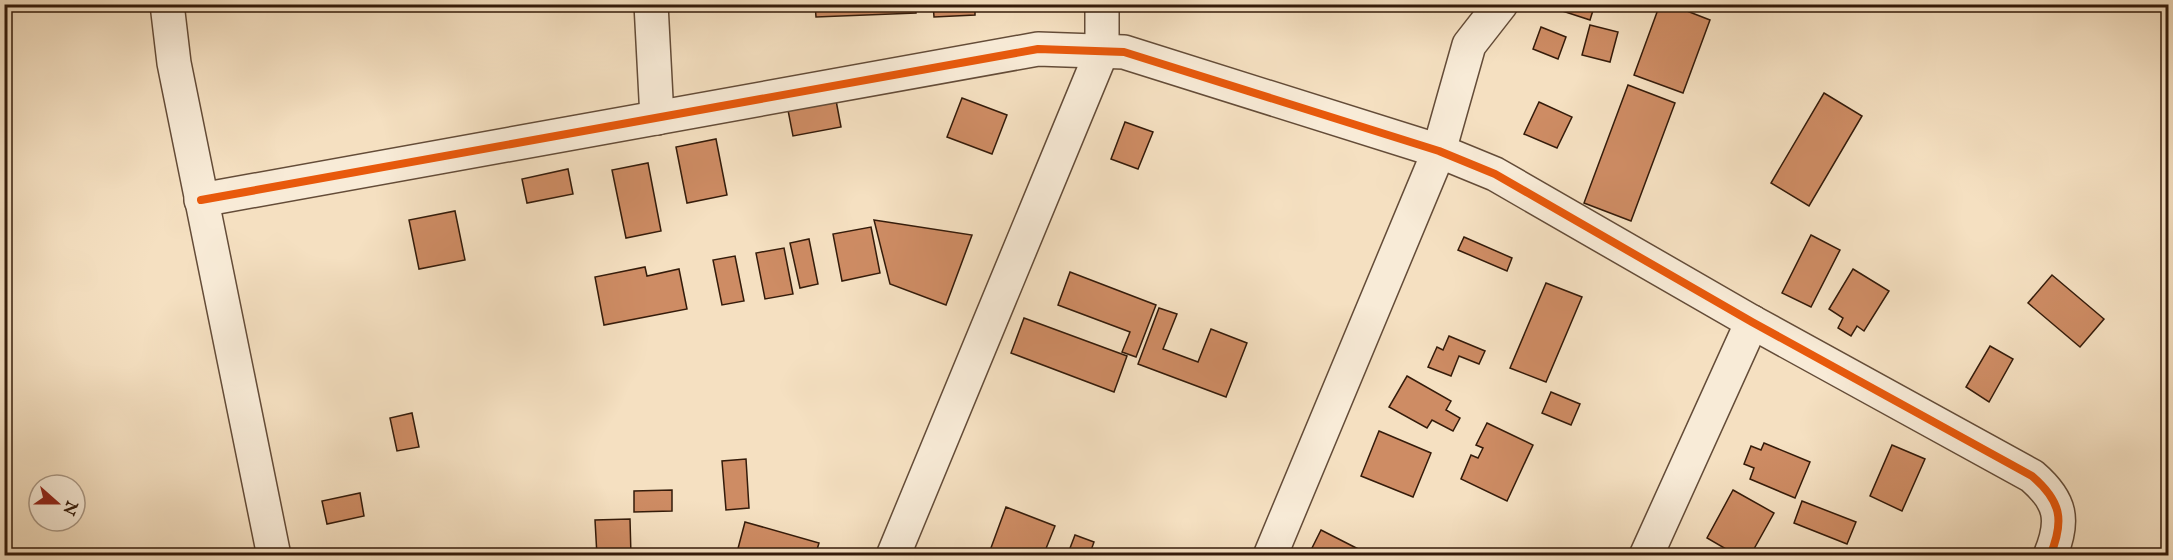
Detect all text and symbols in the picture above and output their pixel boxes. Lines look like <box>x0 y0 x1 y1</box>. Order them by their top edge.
north arrow <box>27 473 87 533</box>
text: N <box>57 497 81 518</box>

